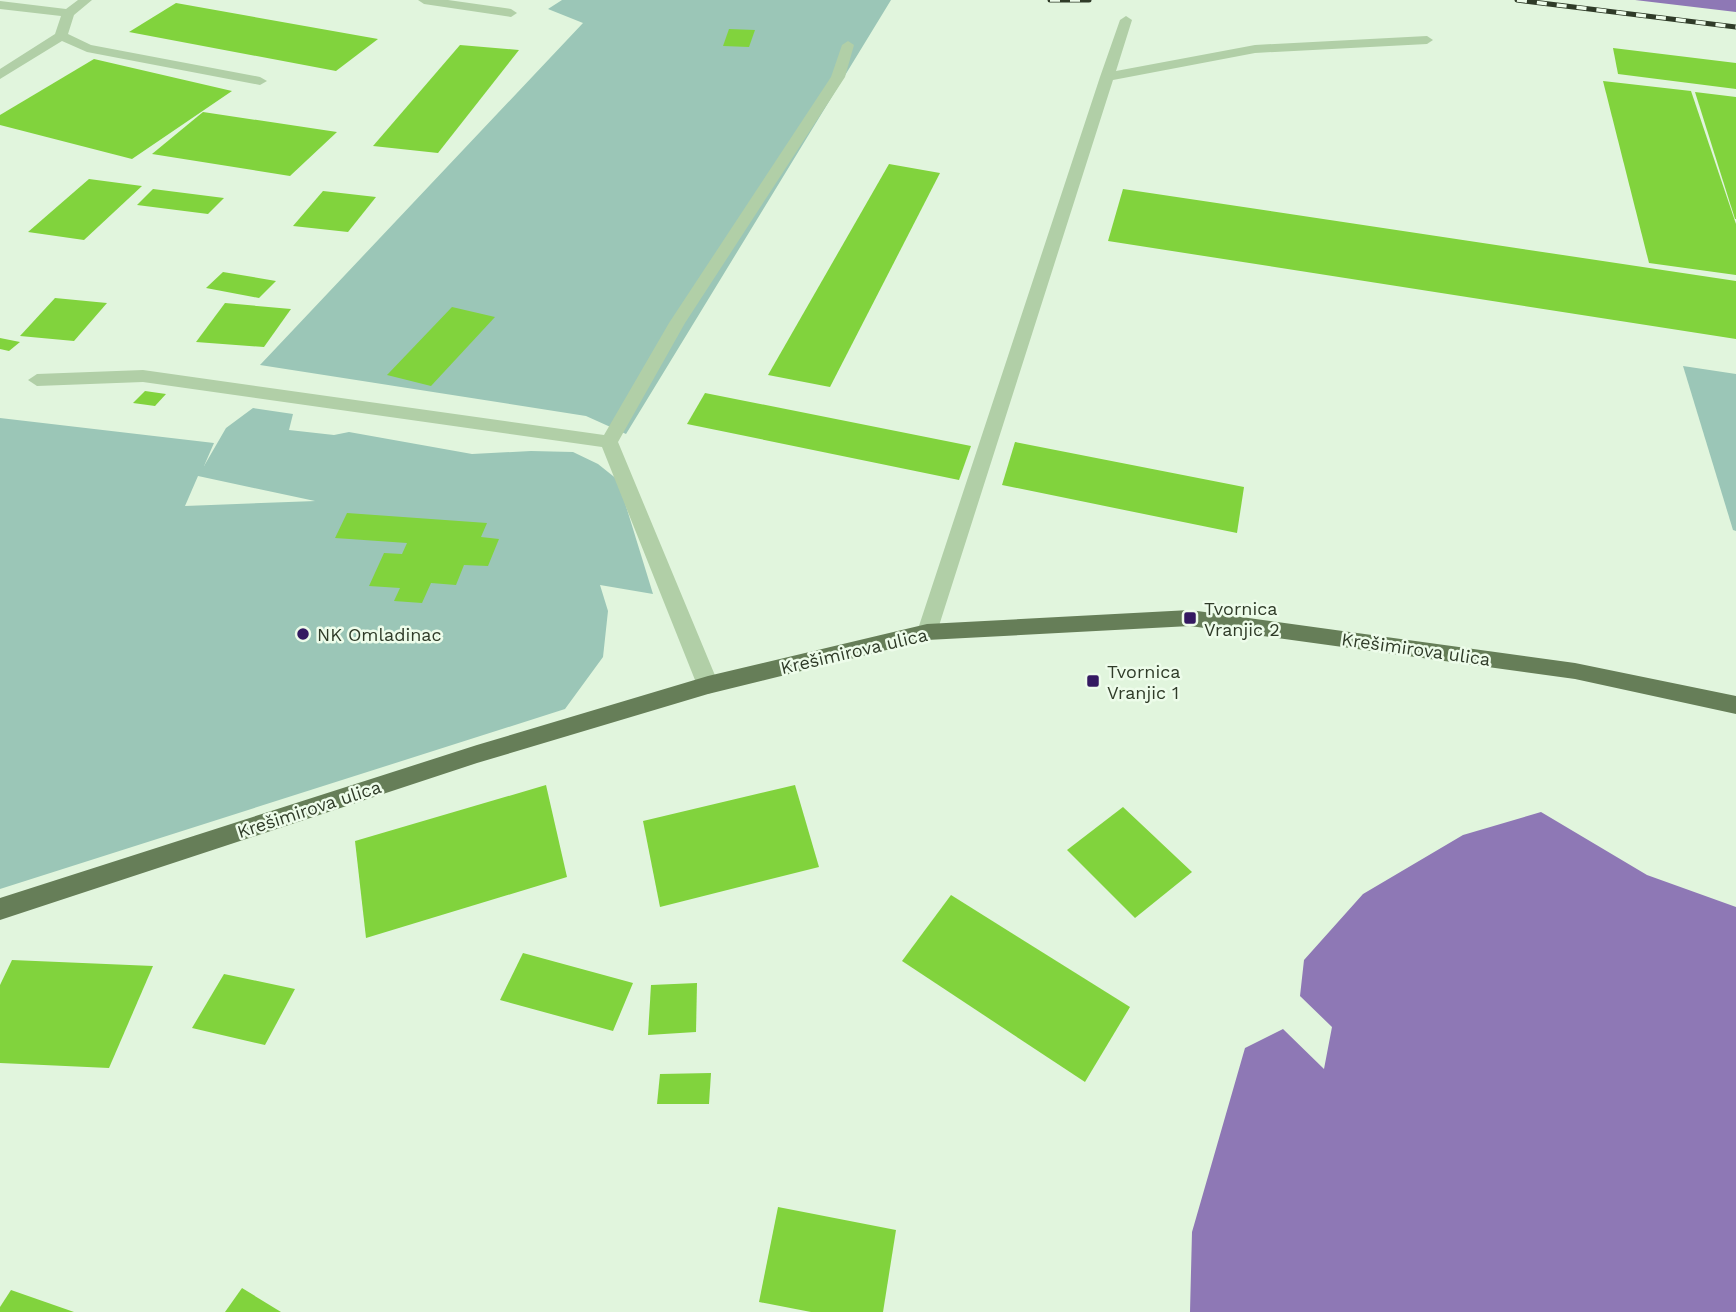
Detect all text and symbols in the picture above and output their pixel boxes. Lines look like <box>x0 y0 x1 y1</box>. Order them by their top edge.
place label: Tvornica Vranjic 2 <box>1204 598 1280 640</box>
marker: Tvornica Vranjic 2 <box>1182 610 1198 626</box>
place label: NK Omladinac <box>317 624 442 645</box>
street label: Krešimirova ulica <box>779 624 929 678</box>
marker: NK Omladinac <box>295 626 311 642</box>
street label: Krešimirova ulica <box>1340 628 1492 670</box>
place label: Tvornica Vranjic 1 <box>1107 661 1180 703</box>
marker: Tvornica Vranjic 1 <box>1085 673 1101 689</box>
street label: Krešimirova ulica <box>234 776 384 842</box>

